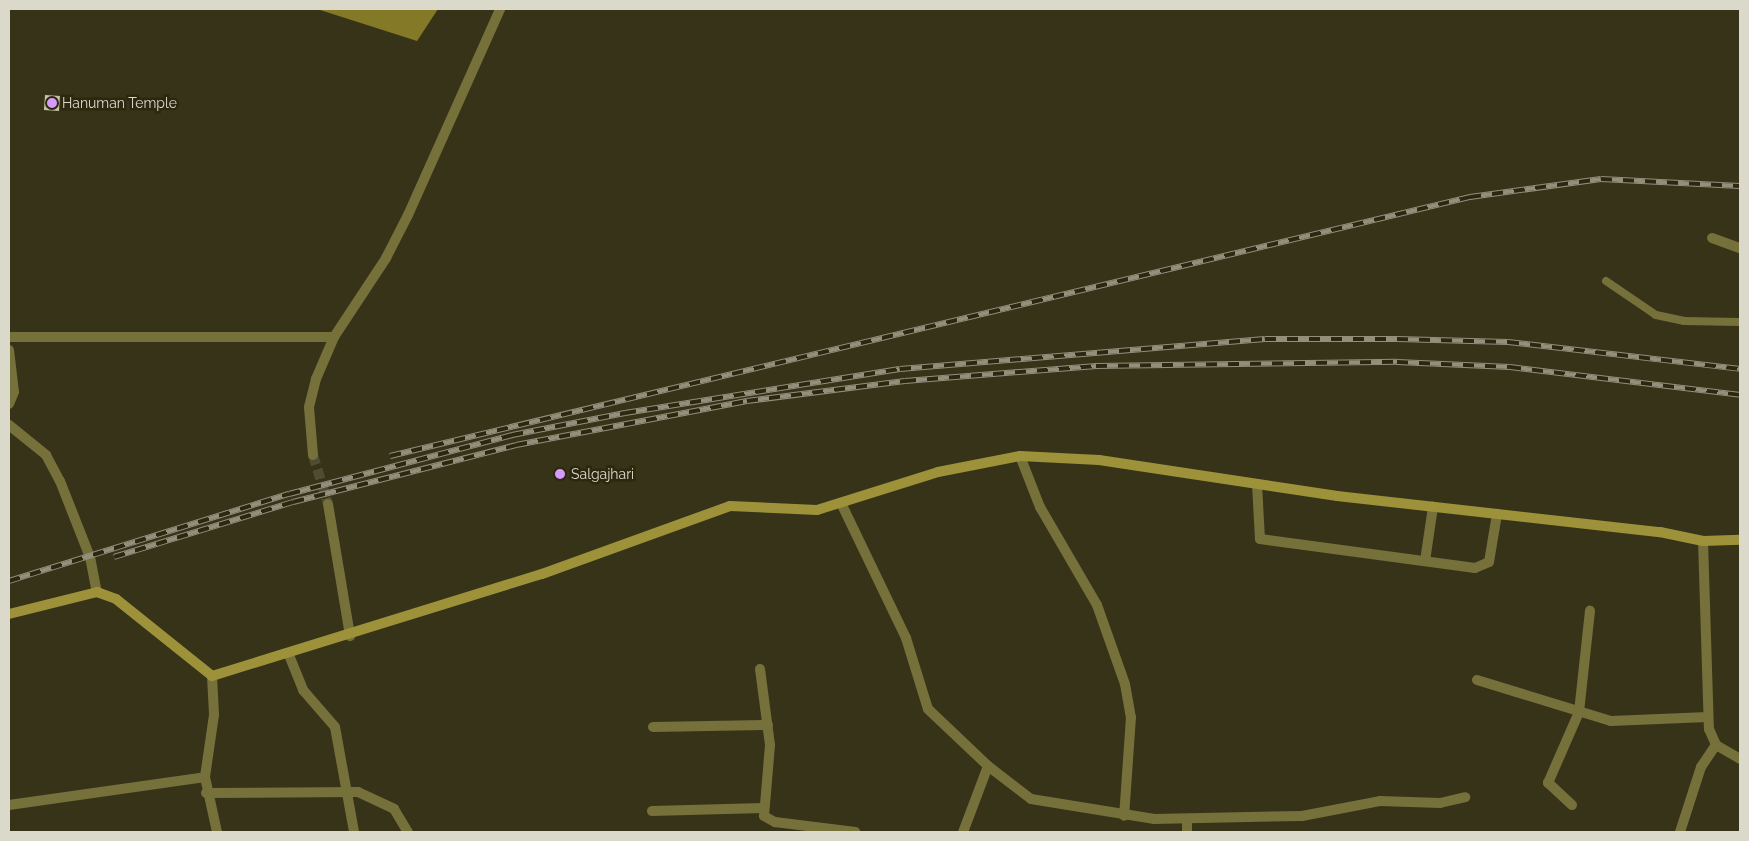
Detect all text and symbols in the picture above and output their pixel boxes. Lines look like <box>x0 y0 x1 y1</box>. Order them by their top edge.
place label: Hanuman Temple <box>62 95 177 111</box>
marker: Hanuman Temple <box>46 97 58 109</box>
place label: Salgajhari <box>571 466 634 482</box>
marker: Salgajhari <box>553 467 567 481</box>

